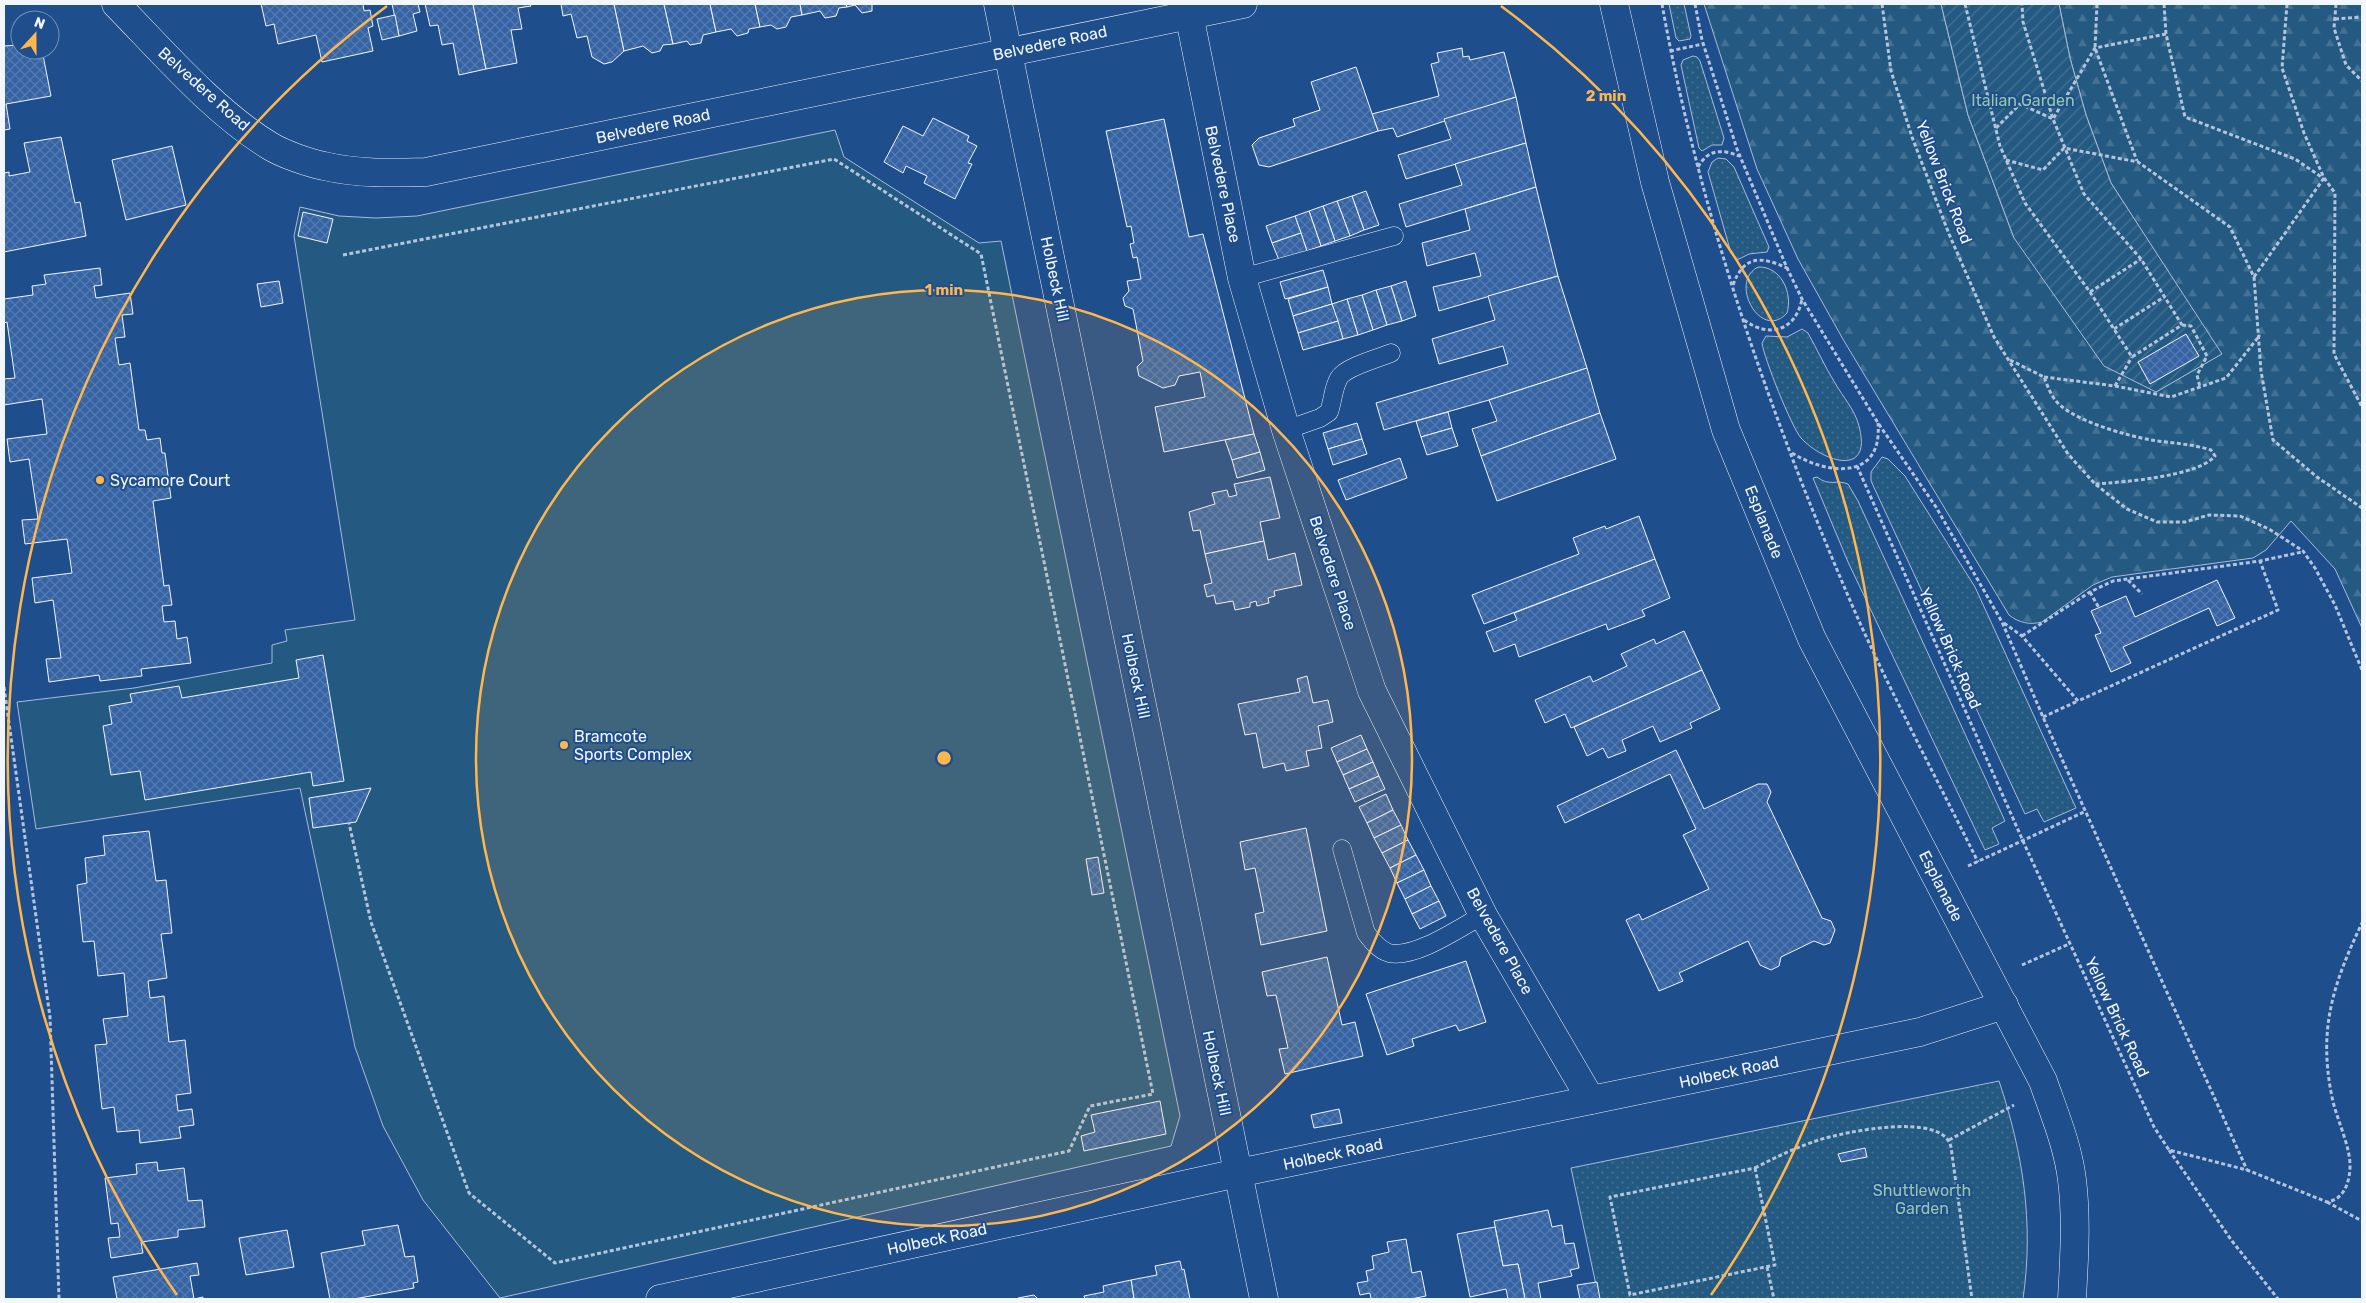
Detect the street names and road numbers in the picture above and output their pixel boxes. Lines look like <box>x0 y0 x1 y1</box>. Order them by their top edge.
street label: Belvedere Road <box>991 22 1109 64</box>
street label: Belvedere Road <box>154 43 254 135</box>
street label: Belvedere Road <box>594 105 712 147</box>
street label: Yellow Brick Road <box>1912 118 1976 246</box>
street label: Belvedere Place <box>1201 124 1245 244</box>
street label: Holbeck Hill <box>1037 235 1073 323</box>
street label: Esplanade <box>1741 483 1787 561</box>
street label: Belvedere Place <box>1306 513 1360 633</box>
street label: Yellow Brick Road <box>1915 585 1985 711</box>
street label: Holbeck Hill <box>1118 632 1154 720</box>
street label: Esplanade <box>1915 847 1967 925</box>
street label: Belvedere Place <box>1463 884 1537 998</box>
street label: Yellow Brick Road <box>2081 954 2153 1080</box>
street label: Holbeck Hill <box>1199 1029 1235 1117</box>
street label: Holbeck Road <box>1677 1052 1781 1092</box>
street label: Holbeck Road <box>1281 1134 1385 1174</box>
street label: Holbeck Road <box>885 1219 989 1259</box>

